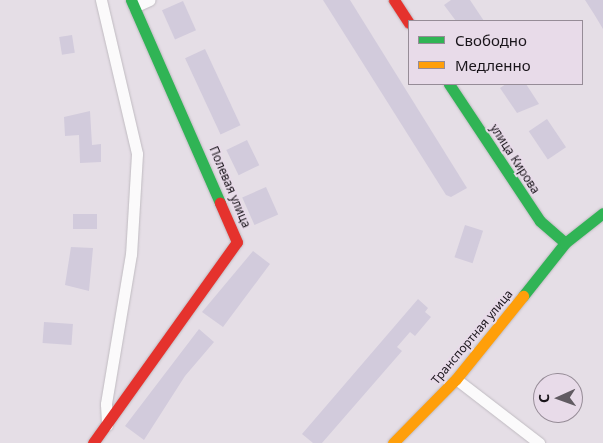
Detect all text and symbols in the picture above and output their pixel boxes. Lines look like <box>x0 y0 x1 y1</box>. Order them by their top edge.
legend <box>408 20 583 85</box>
text: Свободно <box>455 30 527 50</box>
text: Медленно <box>455 55 531 75</box>
street label: улица Кирова <box>487 122 543 196</box>
street label: Полевая улица <box>206 144 254 230</box>
street label: Транспортная улица <box>428 287 516 387</box>
north arrow <box>533 373 583 423</box>
text: С <box>534 394 553 403</box>

